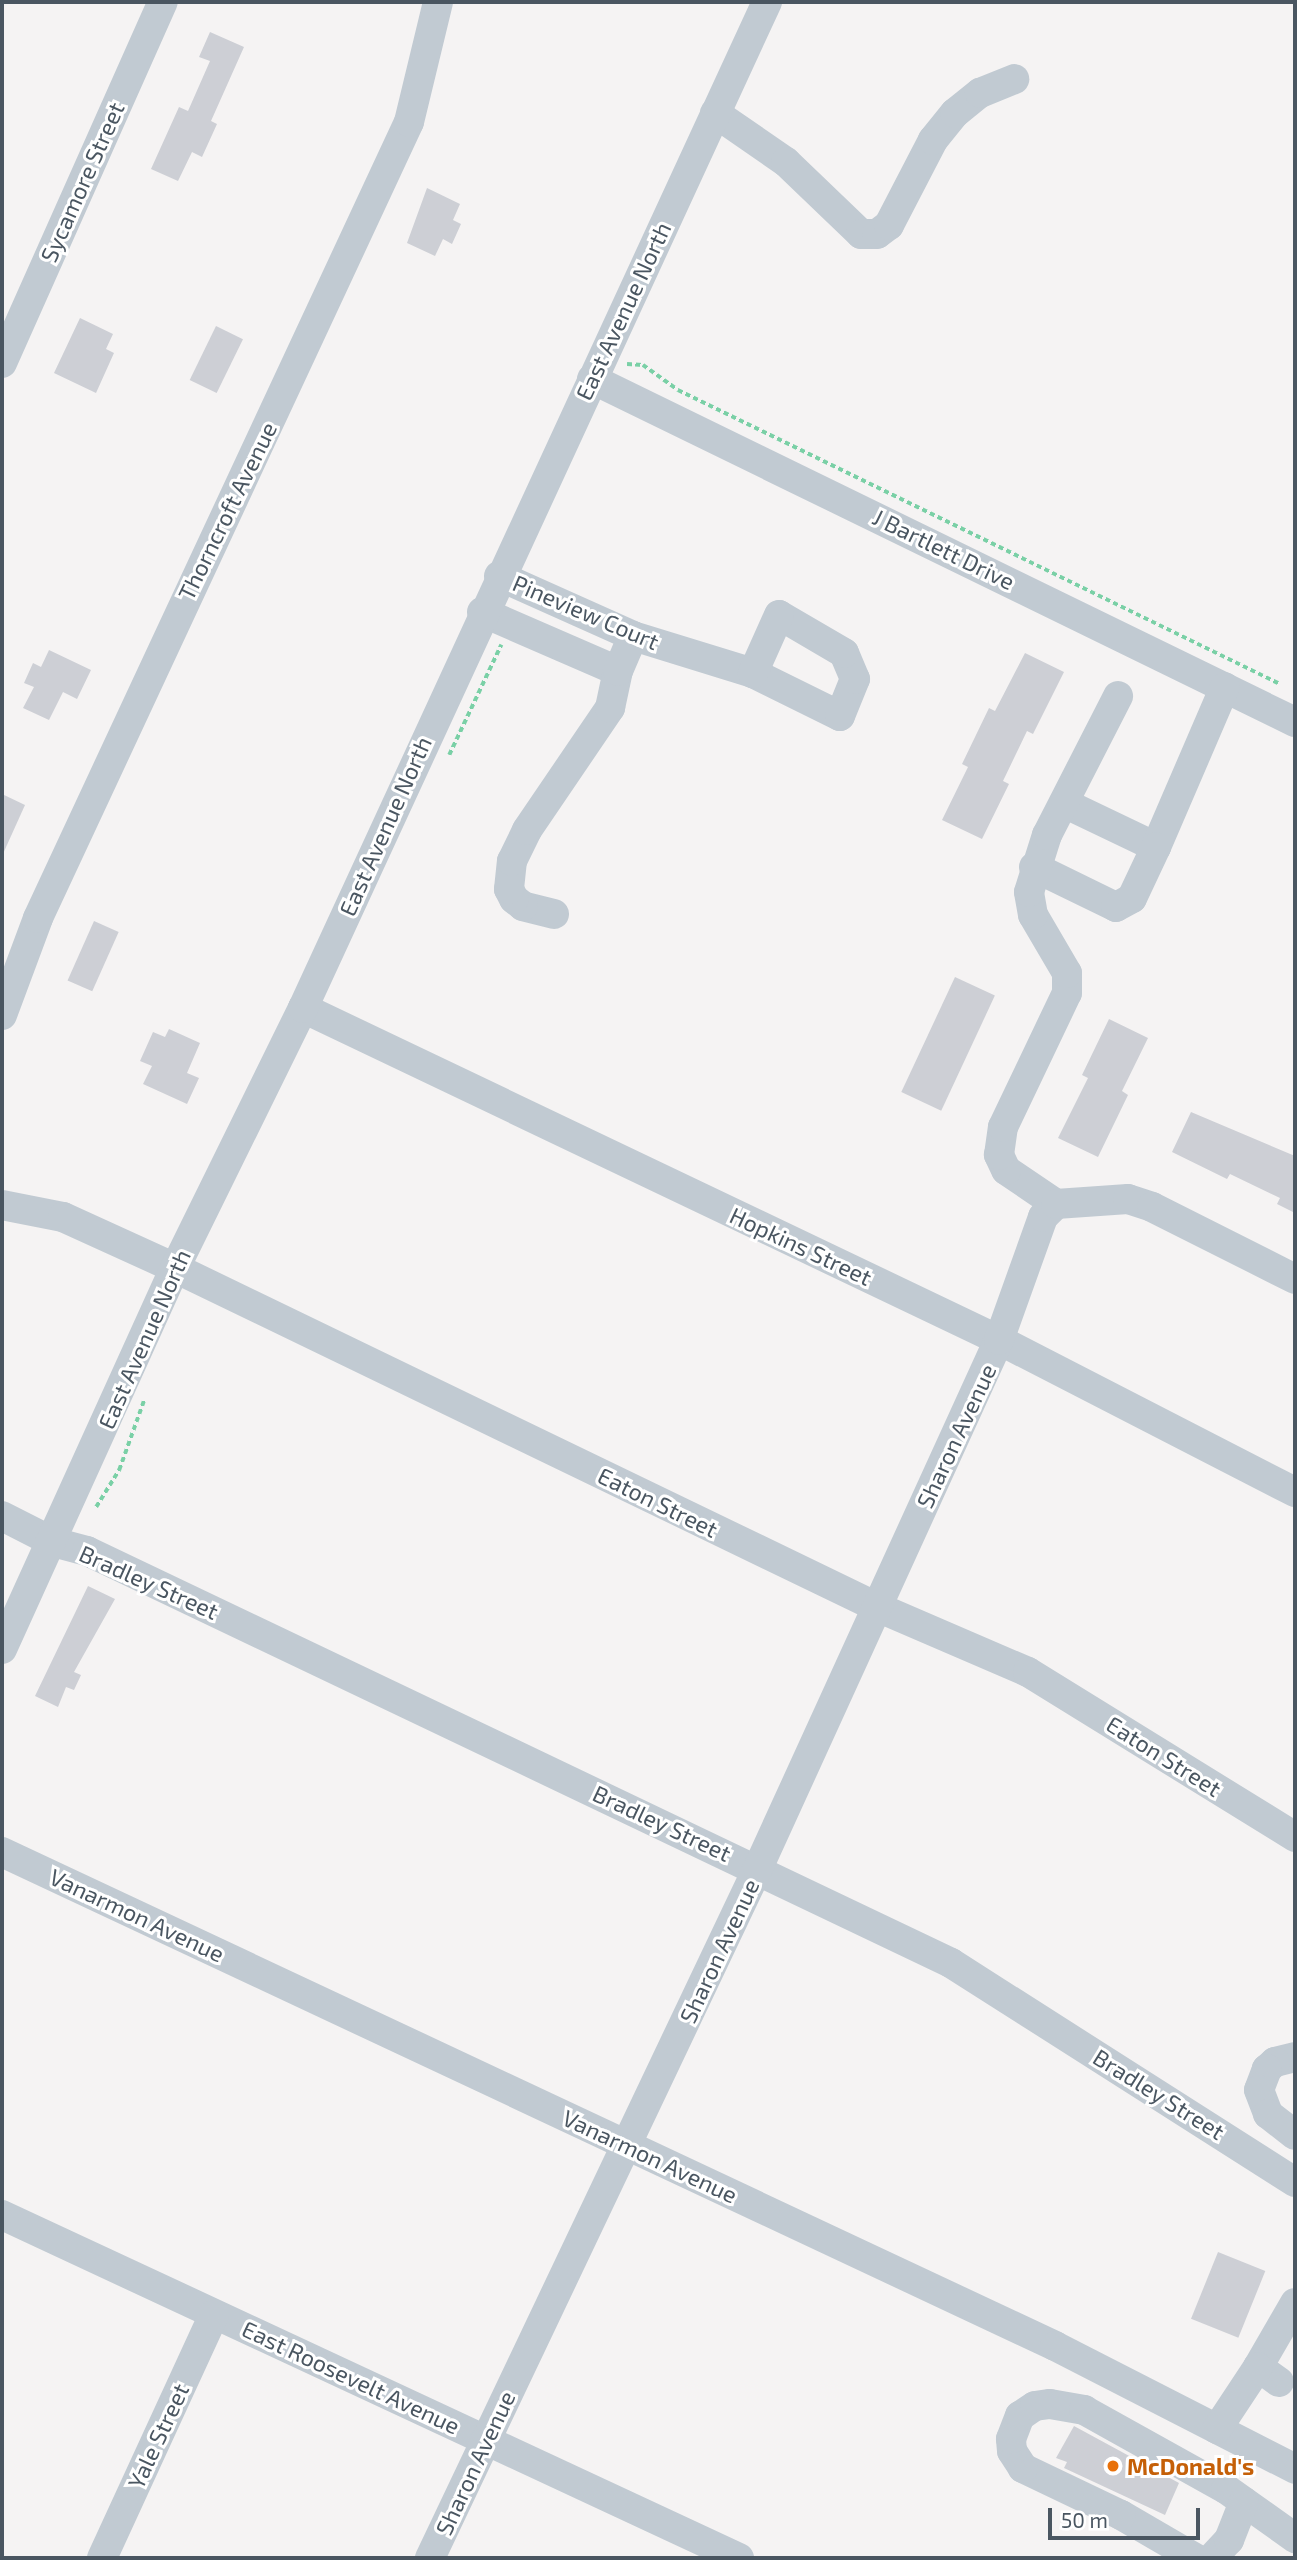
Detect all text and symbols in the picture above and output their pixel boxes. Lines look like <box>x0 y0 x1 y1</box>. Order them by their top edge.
street label: Sycamore Street <box>34 98 130 266</box>
street label: East Avenue North <box>570 217 676 405</box>
street label: Thorncroft Avenue <box>172 417 282 605</box>
street label: J Bartlett Drive <box>869 503 1019 595</box>
street label: Pineview Court <box>509 569 663 655</box>
street label: East Avenue North <box>333 732 437 920</box>
street label: Hopkins Street <box>726 1201 876 1291</box>
street label: East Avenue North <box>92 1245 196 1433</box>
street label: Sharon Avenue <box>910 1359 1002 1513</box>
street label: Eaton Street <box>594 1461 722 1543</box>
street label: Bradley Street <box>75 1539 223 1625</box>
street label: Eaton Street <box>1102 1710 1226 1802</box>
street label: Bradley Street <box>588 1779 736 1867</box>
street label: Vanarmon Avenue <box>45 1862 229 1968</box>
street label: Sharon Avenue <box>673 1874 765 2028</box>
street label: Bradley Street <box>1088 2043 1230 2145</box>
street label: Vanarmon Avenue <box>558 2103 742 2209</box>
street label: East Roosevelt Avenue <box>238 2314 464 2440</box>
street label: Yale Street <box>122 2379 194 2493</box>
street label: Sharon Avenue <box>429 2386 521 2540</box>
place label: McDonald's <box>1127 2452 1254 2480</box>
marker: McDonald's <box>1105 2458 1121 2474</box>
scale bar <box>1052 2494 1204 2538</box>
text: 50 m <box>1061 2507 1108 2532</box>

